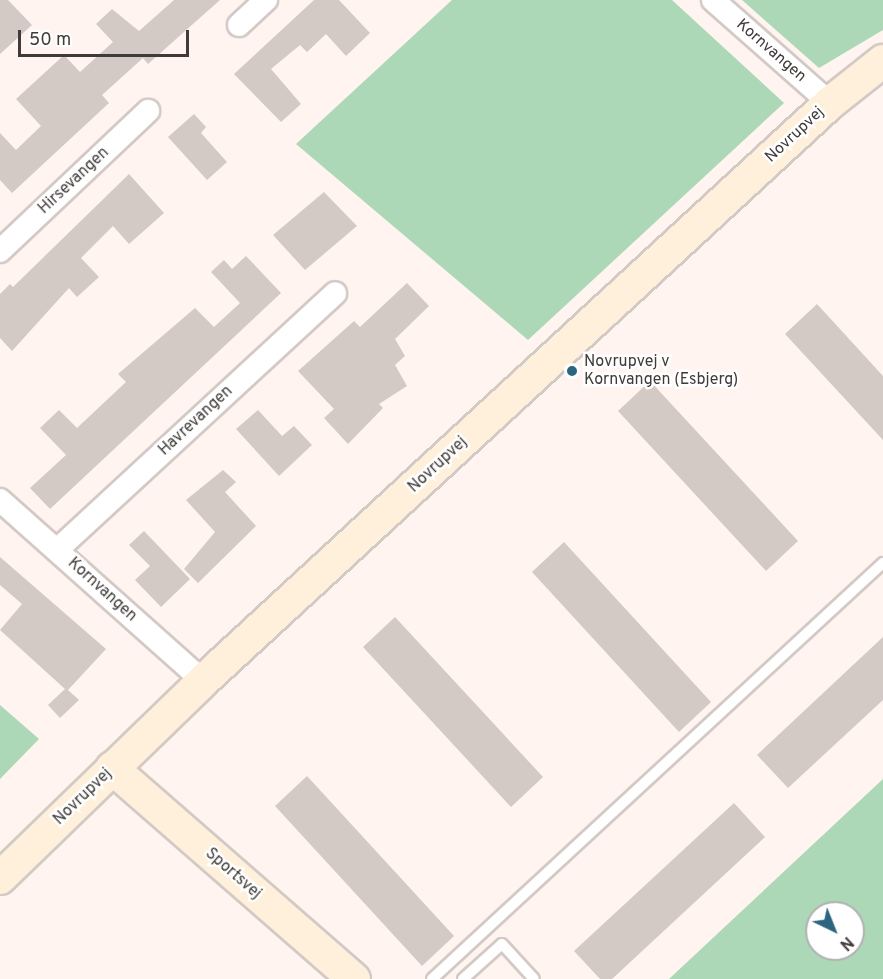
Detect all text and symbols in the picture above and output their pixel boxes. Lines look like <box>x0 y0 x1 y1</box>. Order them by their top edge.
street label: Kornvangen <box>732 15 810 87</box>
scale bar <box>21 18 192 56</box>
text: 50 m <box>29 29 71 52</box>
street label: Novrupvej <box>762 103 828 167</box>
street label: Hirsevangen <box>35 143 113 219</box>
place label: Novrupvej v Kornvangen (Esbjerg) <box>584 352 738 390</box>
marker: Novrupvej v Kornvangen (Esbjerg) <box>565 364 579 378</box>
street label: Havrevangen <box>155 382 237 460</box>
street label: Novrupvej <box>405 433 471 497</box>
street label: Kornvangen <box>63 554 141 626</box>
street label: Novrupvej <box>50 765 116 829</box>
street label: Sportsvej <box>201 844 265 904</box>
north arrow <box>805 901 865 961</box>
text: N <box>835 931 857 954</box>

